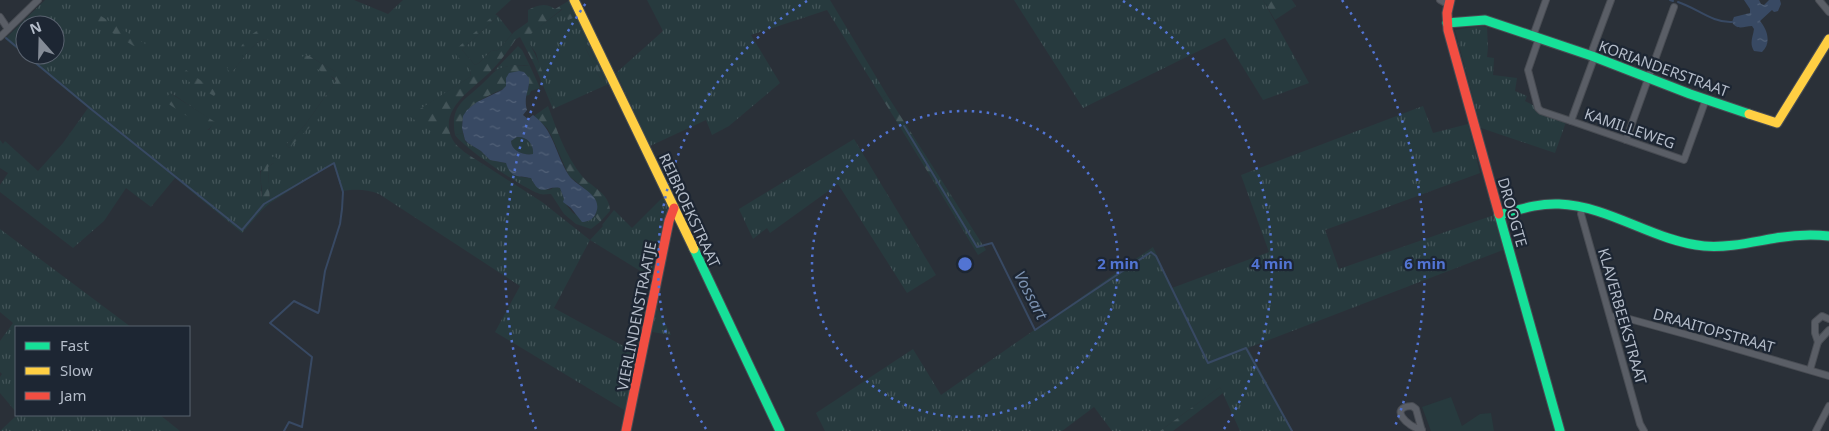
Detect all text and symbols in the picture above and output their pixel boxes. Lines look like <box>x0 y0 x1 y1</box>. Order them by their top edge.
north arrow <box>15 15 65 65</box>
text: N <box>27 16 44 38</box>
street label: KORIANDERSTRAAT <box>1596 35 1732 101</box>
street label: KAMILLEWEG <box>1582 103 1678 153</box>
street label: REIBROEKSTRAAT <box>655 150 725 271</box>
street label: DROOGTE <box>1494 175 1532 249</box>
street label: VIERLINDENSTRAATJE <box>612 240 660 392</box>
street label: KLAVERBEEKSTRAAT <box>1594 246 1652 387</box>
text: 2 min <box>1097 253 1139 273</box>
text: 4 min <box>1251 253 1293 273</box>
text: 6 min <box>1404 253 1446 273</box>
centre of rings <box>956 255 974 273</box>
water label: Vossart <box>1009 267 1053 324</box>
street label: DRAAITOPSTRAAT <box>1651 303 1778 357</box>
legend <box>15 326 190 416</box>
text: Fast <box>60 335 89 355</box>
text: Slow <box>60 360 93 380</box>
text: Jam <box>58 385 87 405</box>

